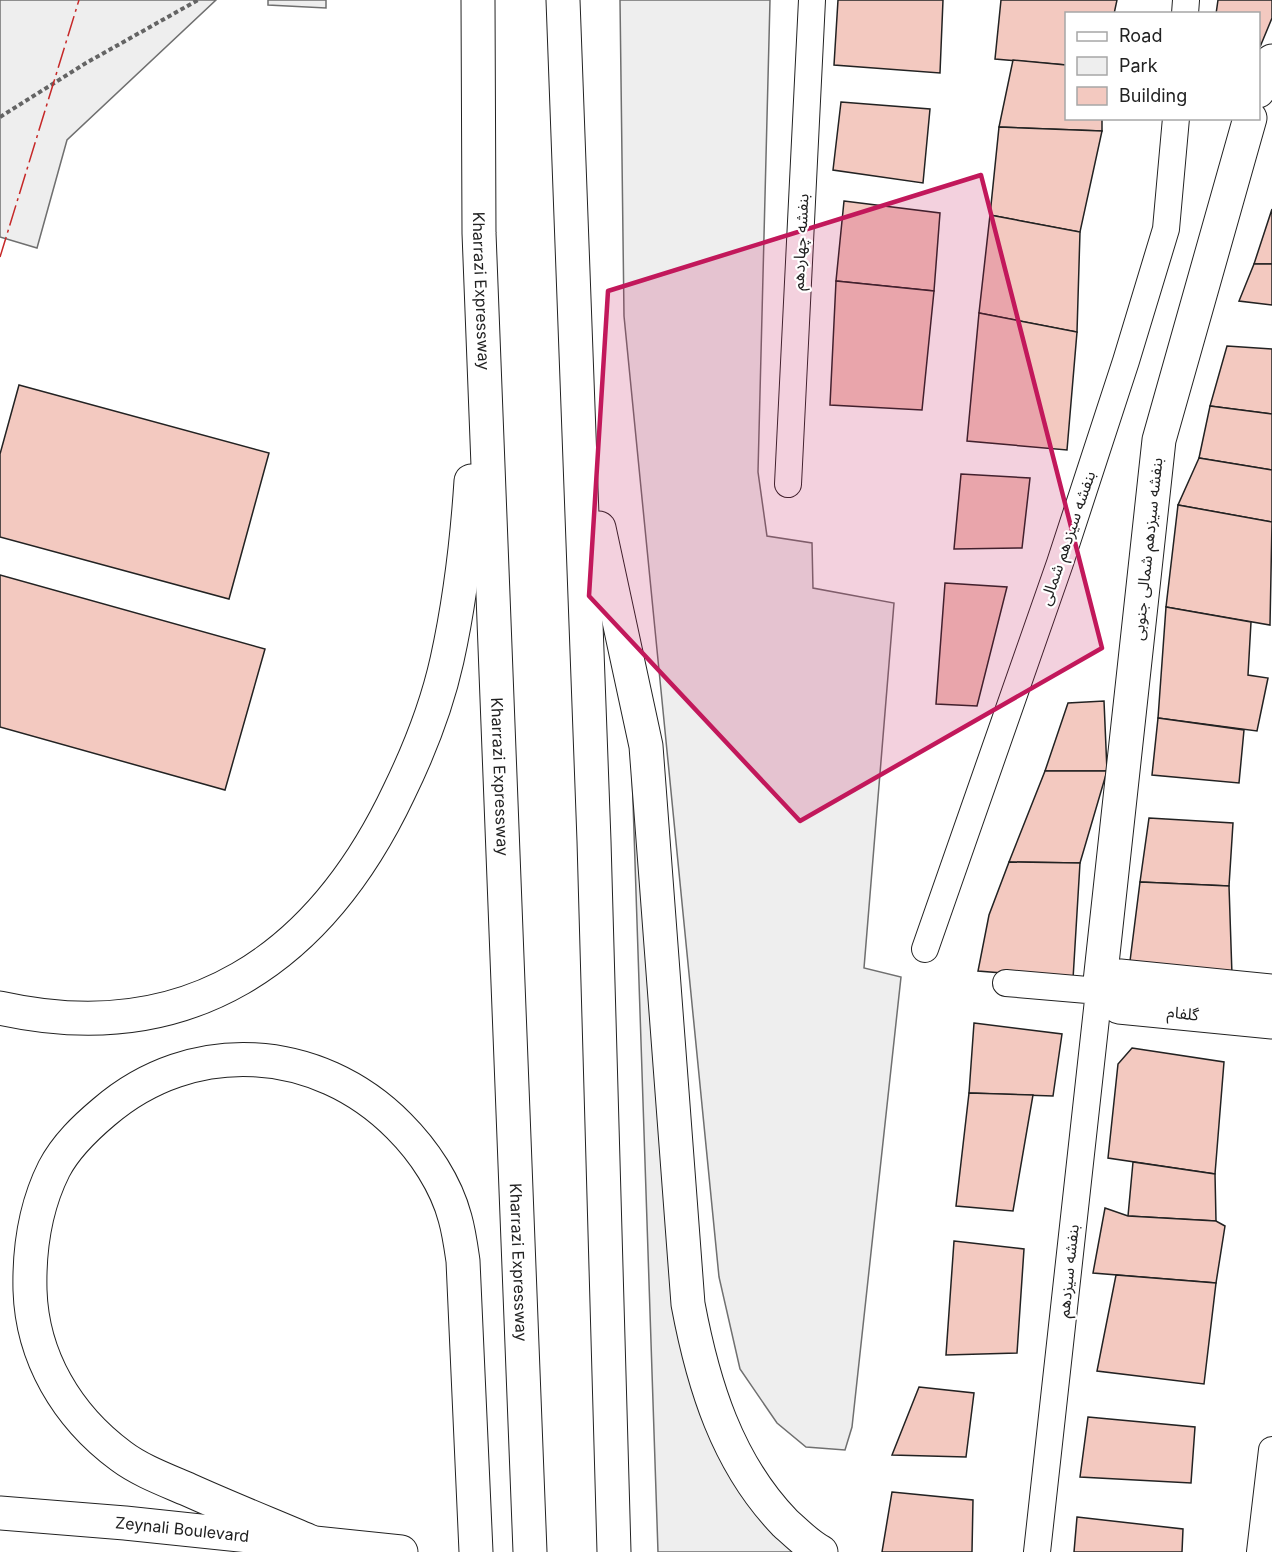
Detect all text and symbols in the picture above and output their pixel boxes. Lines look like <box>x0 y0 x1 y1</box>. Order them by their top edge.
legend <box>1065 12 1260 120</box>
text: Road <box>1119 25 1162 46</box>
text: Park <box>1119 55 1158 76</box>
text: Building <box>1119 85 1187 106</box>
street label: بنفشه چهاردهم <box>787 193 816 291</box>
street label: Kharrazi Expressway <box>469 212 494 371</box>
street label: بنفشه سیزدهم شمالی جنوبی <box>1127 457 1170 642</box>
street label: بنفشه سیزدهم شمالی <box>1035 468 1102 609</box>
street label: Kharrazi Expressway <box>487 697 513 856</box>
street label: گلفام <box>1166 1001 1200 1028</box>
street label: Kharrazi Expressway <box>506 1183 532 1342</box>
street label: بنفشه سیزدهم <box>1053 1223 1086 1319</box>
street label: Zeynali Boulevard <box>115 1512 250 1546</box>

